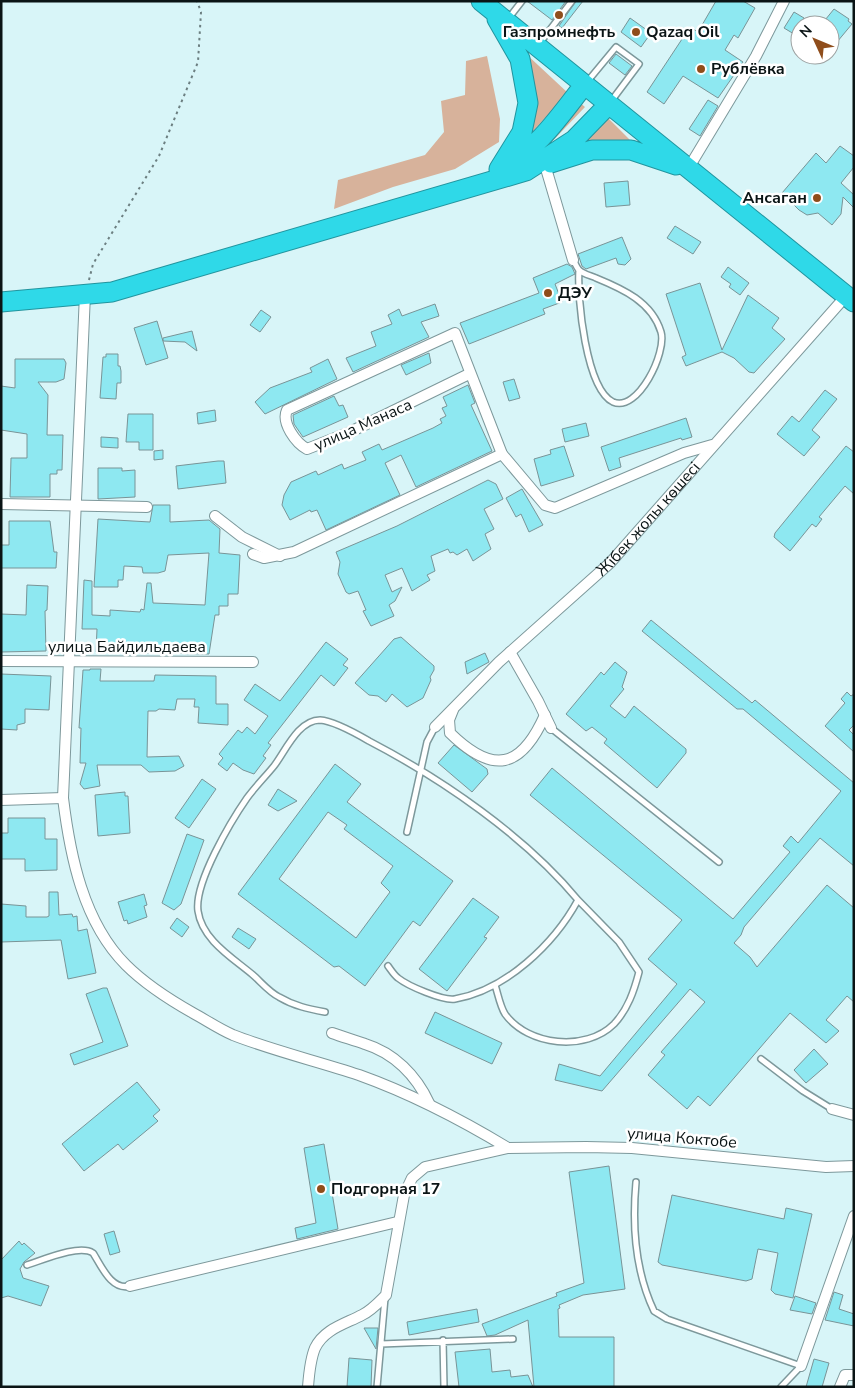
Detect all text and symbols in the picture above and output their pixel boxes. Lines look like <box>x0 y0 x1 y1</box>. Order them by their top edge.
marker: Газпромнефть <box>553 9 565 21</box>
north arrow <box>790 15 840 65</box>
place label: Газпромнефть <box>503 21 615 43</box>
place label: Qazaq Oil <box>646 21 719 43</box>
text: N <box>796 21 816 42</box>
marker: Qazaq Oil <box>630 26 642 38</box>
place label: Рублёвка <box>711 58 785 80</box>
marker: Рублёвка <box>695 63 707 75</box>
place label: Ансаган <box>743 187 807 209</box>
marker: Ансаган <box>811 192 823 204</box>
place label: ДЭУ <box>558 282 592 304</box>
marker: ДЭУ <box>542 287 554 299</box>
street label: улица Манаса <box>310 394 416 456</box>
street label: Жібек жолы көшесі <box>591 457 705 581</box>
street label: улица Байдильдаева <box>48 636 206 658</box>
street label: улица Коктобе <box>626 1122 738 1154</box>
place label: Подгорная 17 <box>331 1178 440 1200</box>
marker: Подгорная 17 <box>315 1183 327 1195</box>

